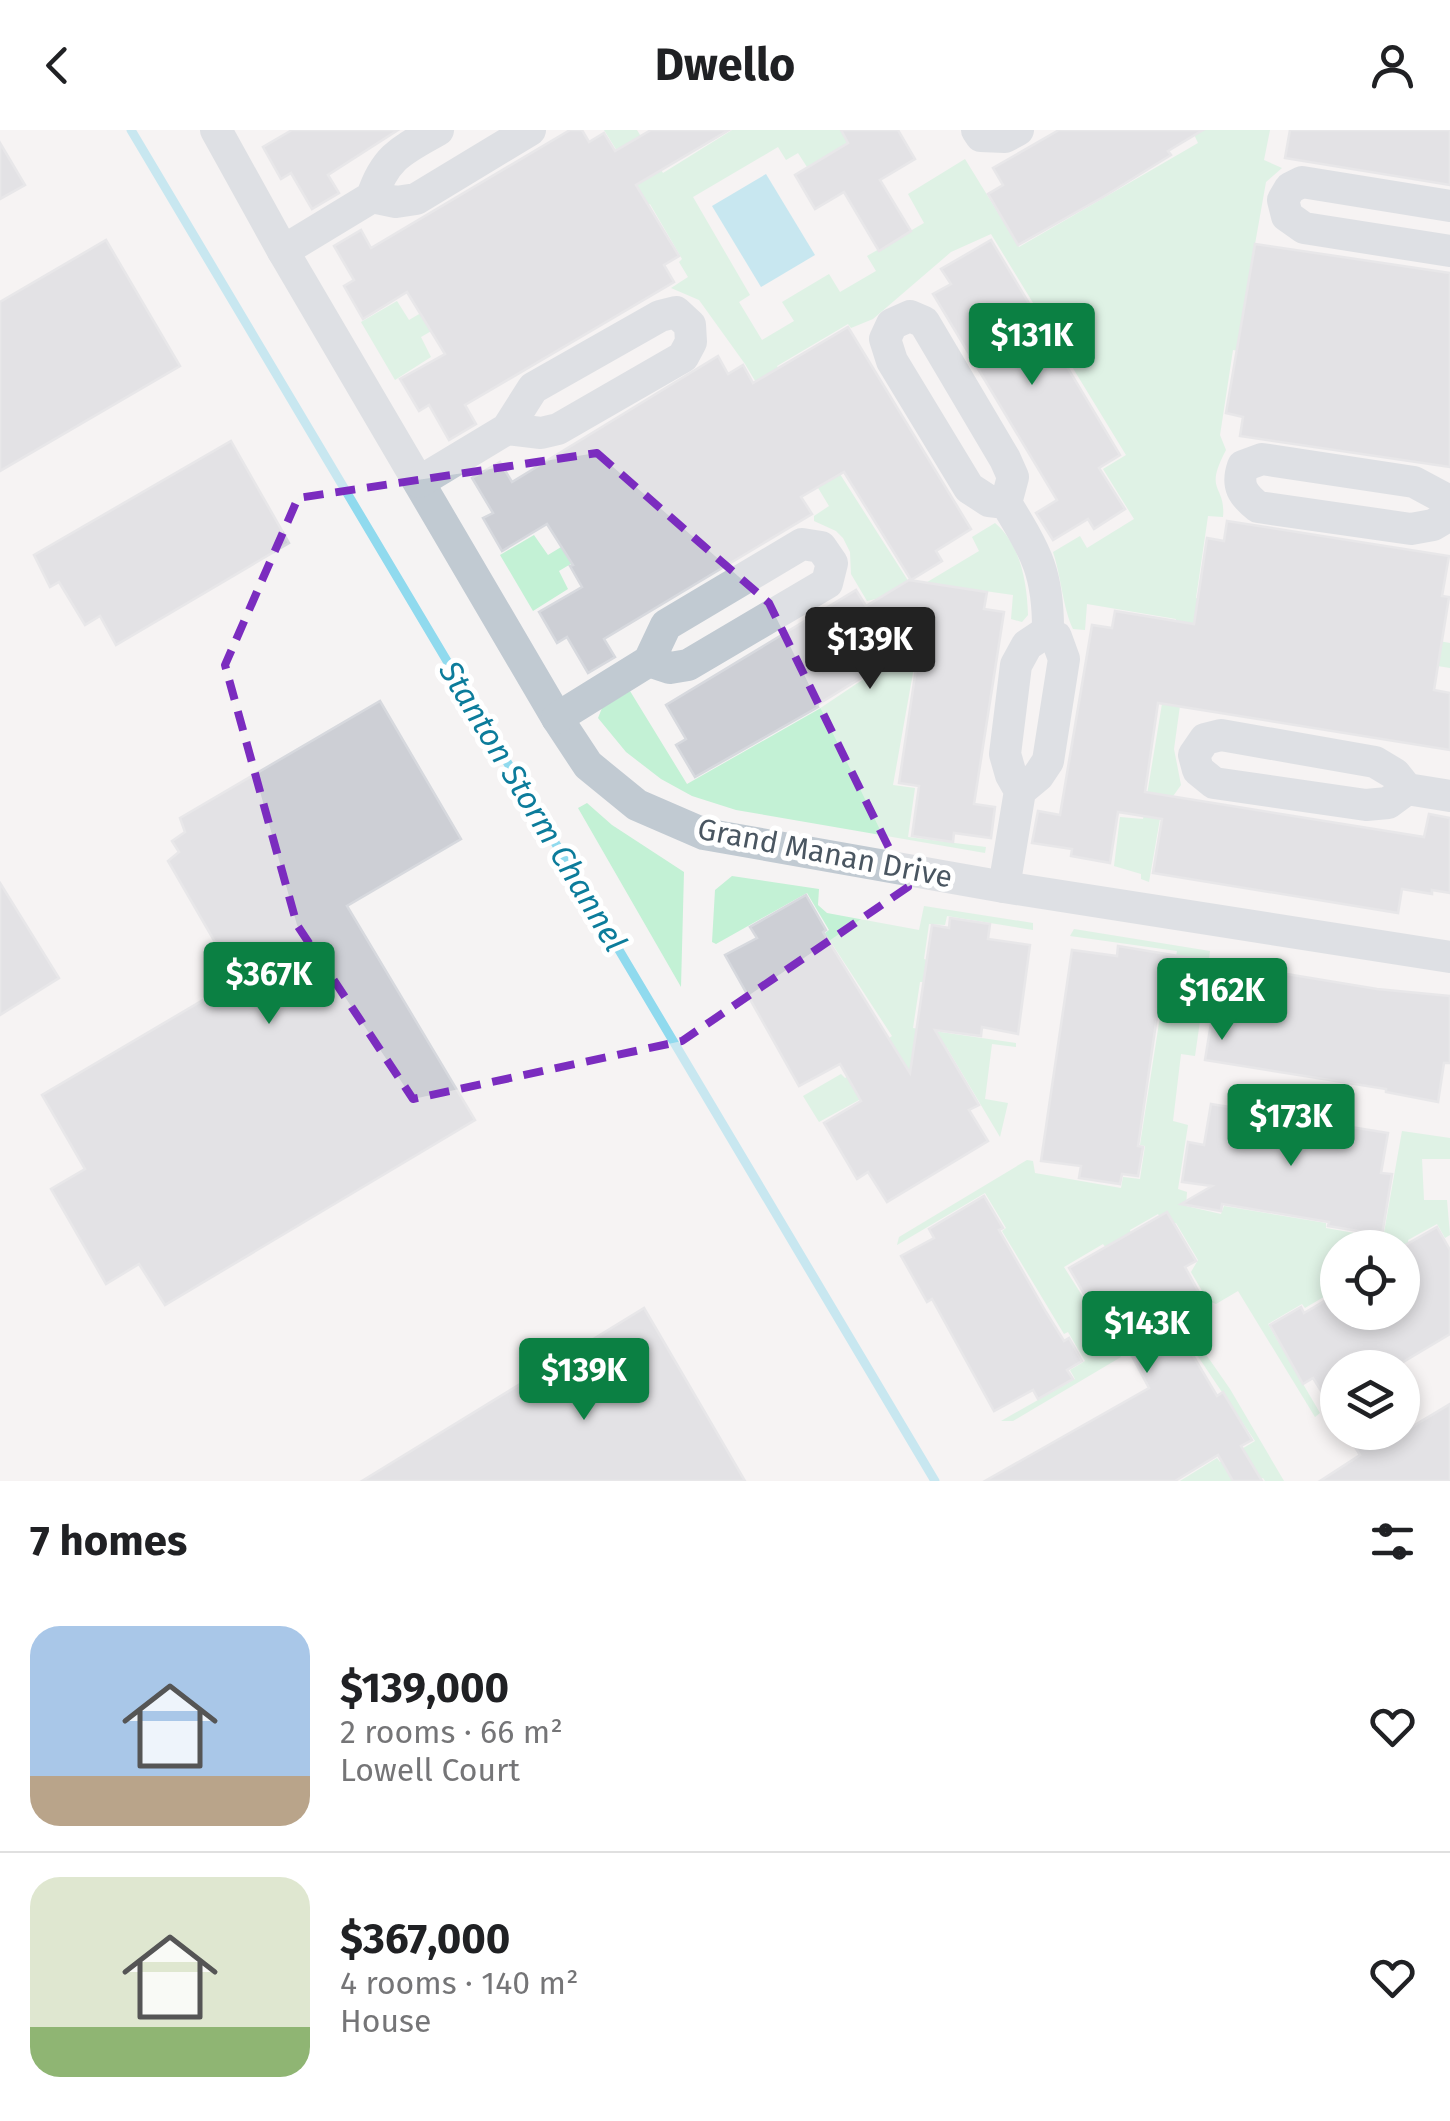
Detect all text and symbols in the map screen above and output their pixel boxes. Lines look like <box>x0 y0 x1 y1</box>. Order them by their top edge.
icon: back <box>30 38 85 93</box>
text: Dwello <box>655 38 795 92</box>
icon: person <box>1365 38 1420 93</box>
pin: $131K <box>962 303 1102 388</box>
text: $131K <box>991 316 1073 354</box>
pin: $139K <box>800 607 940 692</box>
text: $139K <box>827 620 913 658</box>
water label: Stanton Storm Channel <box>431 653 635 958</box>
street label: Grand Manan Drive <box>695 811 955 895</box>
pin: $367K <box>199 942 339 1027</box>
text: $367K <box>226 955 312 993</box>
pin: $162K <box>1152 958 1292 1043</box>
text: $162K <box>1179 971 1265 1009</box>
pin: $173K <box>1221 1084 1361 1169</box>
text: $173K <box>1250 1097 1332 1135</box>
map controls <box>1320 1230 1420 1450</box>
button: locate <box>1320 1230 1420 1330</box>
pin: $143K <box>1077 1291 1217 1376</box>
text: $143K <box>1104 1304 1190 1342</box>
pin: $139K <box>514 1338 654 1423</box>
button: layers <box>1320 1350 1420 1450</box>
text: $139K <box>541 1351 627 1389</box>
icon: filters <box>1365 1514 1420 1569</box>
text: 7 homes <box>30 1516 187 1566</box>
text: $139,000 <box>340 1663 509 1713</box>
icon: home <box>110 1666 230 1786</box>
icon: heart <box>1365 1699 1420 1754</box>
text: 2 rooms · 66 m² <box>340 1713 563 1751</box>
text: Lowell Court <box>340 1751 520 1789</box>
text: $367,000 <box>340 1914 510 1964</box>
icon: home <box>110 1917 230 2037</box>
icon: heart <box>1365 1950 1420 2005</box>
text: 4 rooms · 140 m² <box>340 1964 579 2002</box>
text: House <box>340 2002 431 2040</box>

